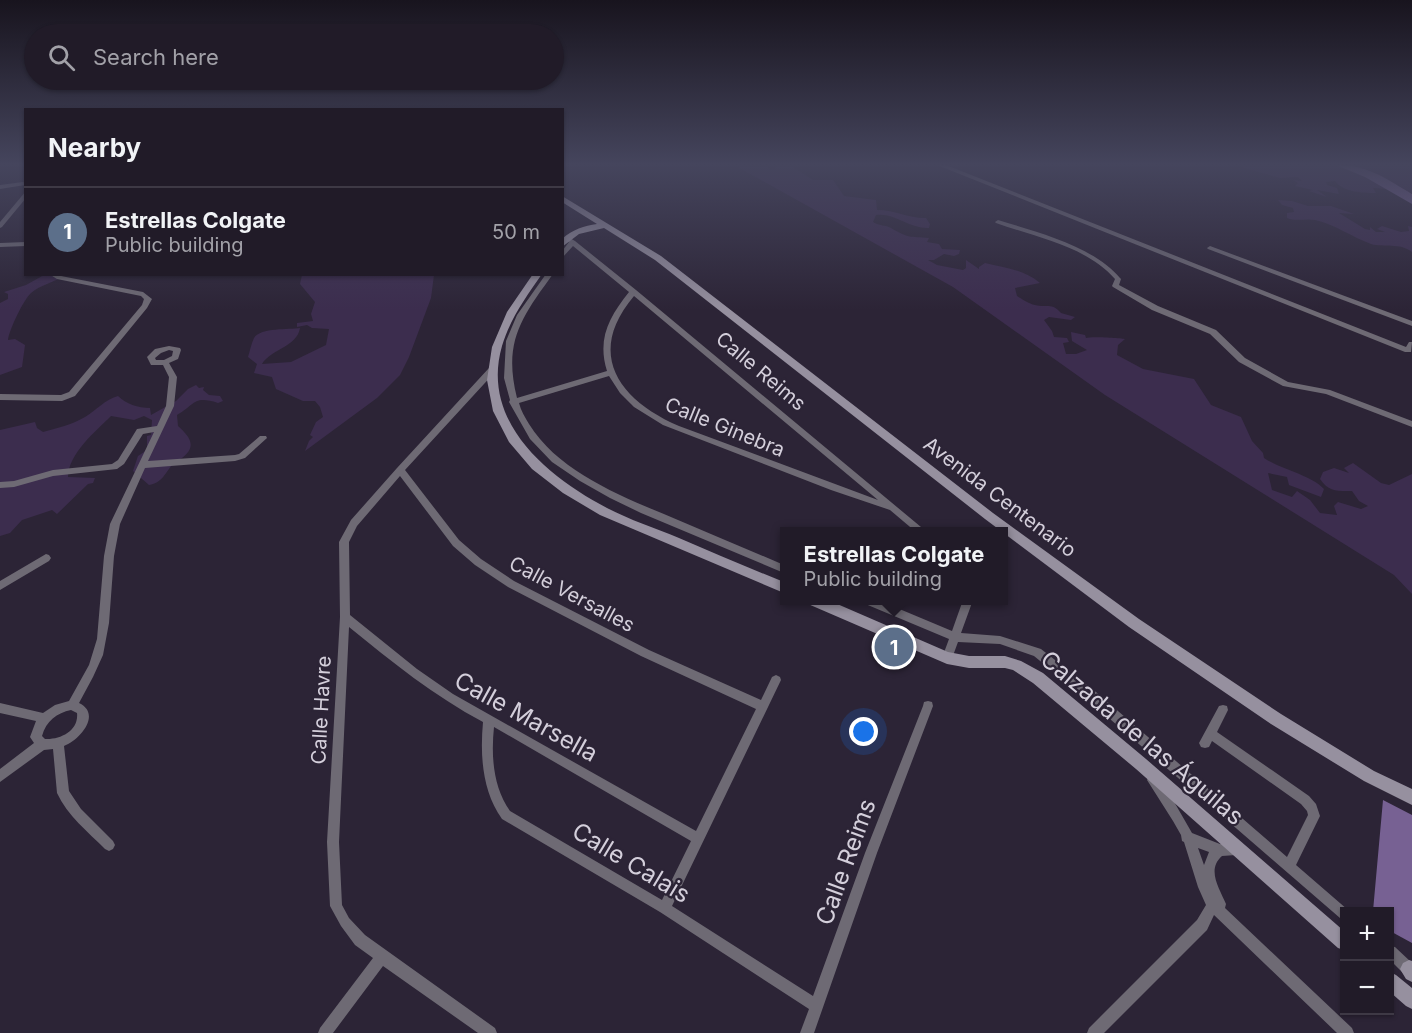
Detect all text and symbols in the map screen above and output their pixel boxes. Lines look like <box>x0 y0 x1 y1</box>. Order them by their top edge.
search box <box>24 24 564 90</box>
icon: search <box>45 41 78 74</box>
text: Search here <box>93 44 219 70</box>
text: Nearby <box>48 132 141 163</box>
text: Estrellas Colgate <box>105 207 286 233</box>
text: 1 <box>63 220 72 244</box>
text: 50 m <box>492 220 540 244</box>
text: Public building <box>105 233 244 257</box>
street label: Calle Reims <box>711 326 811 416</box>
street label: Calle Ginebra <box>662 392 788 462</box>
street label: Avenida Centenario <box>919 432 1081 562</box>
popup <box>780 527 1008 605</box>
text: Estrellas Colgate <box>804 541 984 567</box>
street label: Calle Versalles <box>505 551 639 637</box>
text: Public building <box>804 567 942 591</box>
pin: 1 <box>874 624 914 670</box>
street label: Calzada de las Águilas <box>1035 644 1250 831</box>
street label: Calle Havre <box>306 655 336 765</box>
street label: Calle Marsella <box>450 665 603 768</box>
your location <box>849 717 878 746</box>
street label: Calle Reims <box>809 795 882 929</box>
street label: Calle Calais <box>567 816 695 909</box>
map controls <box>1340 907 1394 1015</box>
button: + <box>1340 907 1394 961</box>
button: − <box>1340 961 1394 1015</box>

